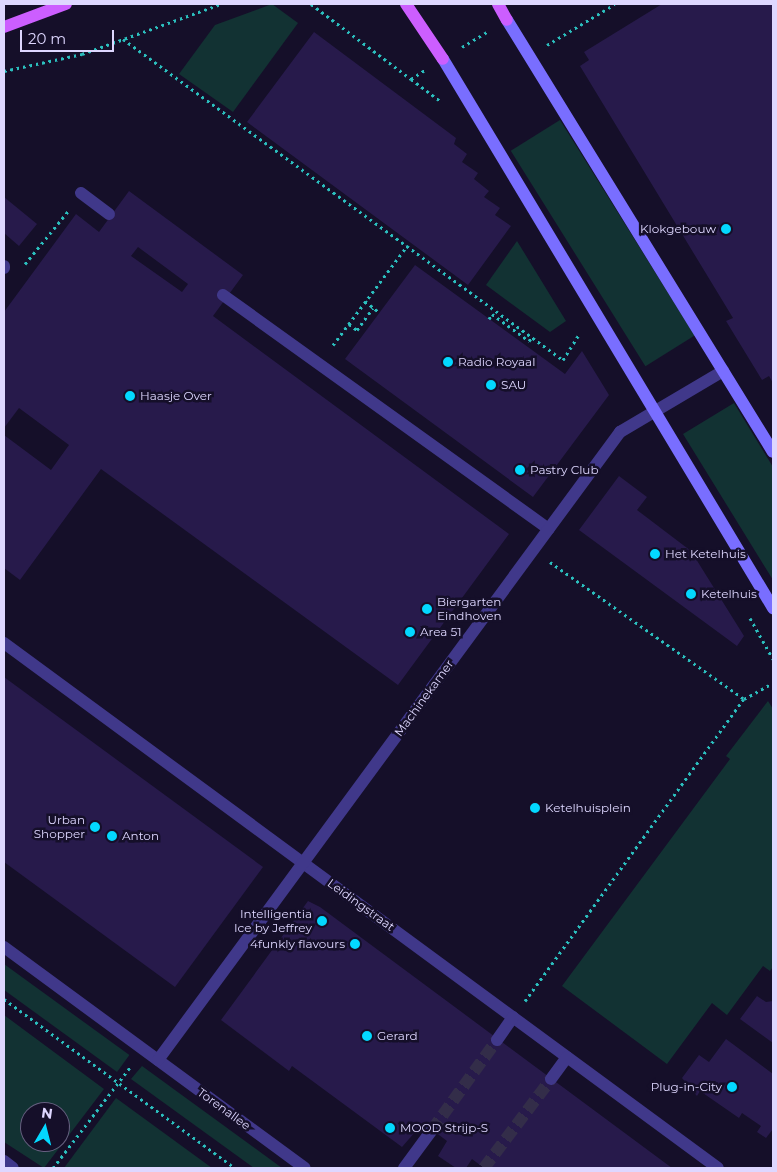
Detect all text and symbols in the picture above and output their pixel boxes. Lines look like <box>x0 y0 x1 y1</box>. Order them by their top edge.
scale bar <box>22 20 116 52</box>
text: 20 m <box>28 29 66 48</box>
place label: Klokgebouw <box>640 222 716 236</box>
marker: Klokgebouw <box>720 223 732 235</box>
place label: Radio Royaal <box>458 355 535 369</box>
marker: Radio Royaal <box>442 356 454 368</box>
place label: SAU <box>501 378 526 392</box>
marker: SAU <box>485 379 497 391</box>
place label: Haasje Over <box>140 389 212 403</box>
marker: Haasje Over <box>124 390 136 402</box>
place label: Pastry Club <box>530 463 599 477</box>
marker: Pastry Club <box>514 464 526 476</box>
place label: Het Ketelhuis <box>665 547 746 561</box>
marker: Het Ketelhuis <box>649 548 661 560</box>
place label: Ketelhuis <box>701 587 757 601</box>
marker: Ketelhuis <box>685 588 697 600</box>
place label: Biergarten Eindhoven <box>437 595 502 623</box>
marker: Biergarten Eindhoven <box>421 603 433 615</box>
place label: Area 51 <box>420 625 462 639</box>
marker: Area 51 <box>404 626 416 638</box>
street label: Machinekamer <box>391 657 457 739</box>
place label: Ketelhuisplein <box>545 801 631 815</box>
marker: Ketelhuisplein <box>529 802 541 814</box>
place label: Urban Shopper <box>34 813 85 841</box>
marker: Urban Shopper <box>89 821 101 833</box>
place label: Anton <box>122 829 159 843</box>
marker: Anton <box>106 830 118 842</box>
street label: Leidingstraat <box>325 876 397 934</box>
place label: Intelligentia Ice by Jeffrey <box>234 907 312 935</box>
marker: Intelligentia Ice by Jeffrey <box>316 915 328 927</box>
place label: 4funkly flavours <box>250 937 345 951</box>
marker: 4funkly flavours <box>349 938 361 950</box>
place label: Gerard <box>377 1029 418 1043</box>
marker: Gerard <box>361 1030 373 1042</box>
place label: Plug-in-City <box>651 1080 722 1094</box>
marker: Plug-in-City <box>726 1081 738 1093</box>
street label: Torenallee <box>195 1085 253 1133</box>
north arrow <box>20 1102 70 1152</box>
text: N <box>40 1103 54 1123</box>
place label: MOOD Strijp-S <box>400 1121 488 1135</box>
marker: MOOD Strijp-S <box>384 1122 396 1134</box>

